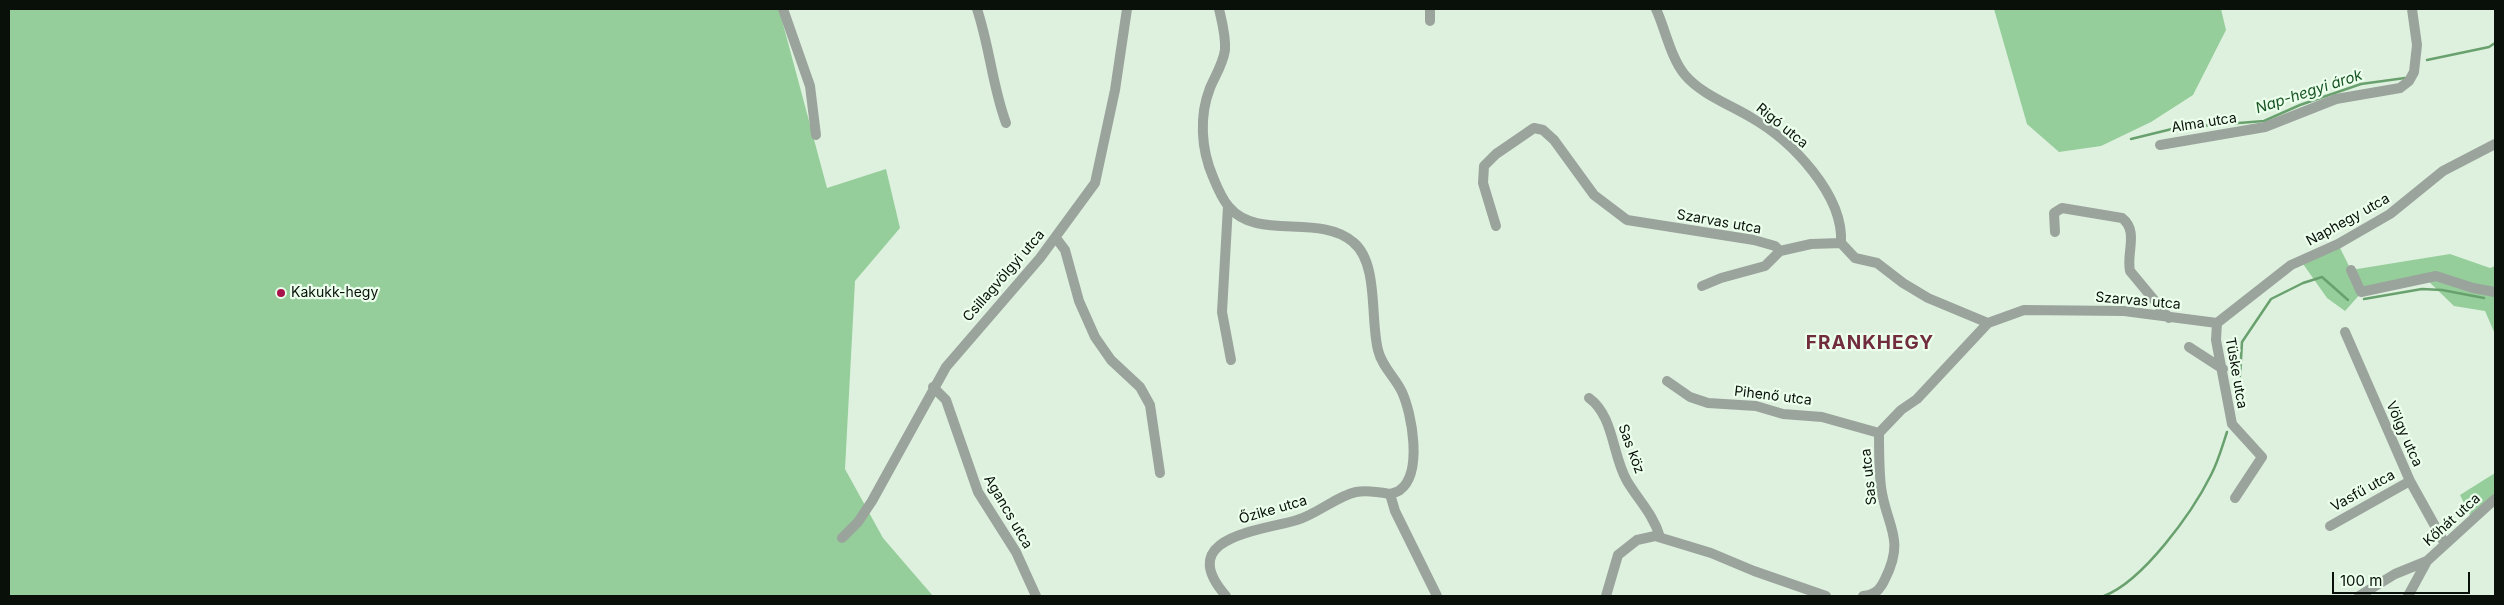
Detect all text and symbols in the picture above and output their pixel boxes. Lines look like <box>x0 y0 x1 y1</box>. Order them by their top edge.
water label: Nap-hegyi árok <box>2253 66 2365 118</box>
street label: Rigó utca <box>1753 100 1811 152</box>
street label: Alma utca <box>2170 110 2238 136</box>
street label: Naphegy utca <box>2303 190 2393 250</box>
street label: Szarvas utca <box>1675 206 1763 238</box>
street label: Csillagvölgyi utca <box>960 227 1048 325</box>
place label: Kakukk-hegy <box>291 285 378 301</box>
marker: Kakukk-hegy <box>275 287 287 299</box>
street label: Szarvas utca <box>2095 289 2181 313</box>
district label: FRANKHEGY <box>1805 332 1935 354</box>
street label: Tüske utca <box>2221 336 2251 410</box>
street label: Pihenő utca <box>1733 383 1813 409</box>
street label: Völgy utca <box>2382 399 2426 469</box>
street label: Sas köz <box>1614 422 1648 476</box>
street label: Sas utca <box>1858 448 1880 506</box>
street label: Vasfű utca <box>2328 467 2398 515</box>
street label: Agancs utca <box>980 472 1036 552</box>
street label: Kőhát utca <box>2420 490 2484 550</box>
street label: Őzike utca <box>1237 492 1309 528</box>
scale bar <box>2334 562 2472 594</box>
text: 100 m <box>2340 571 2382 590</box>

